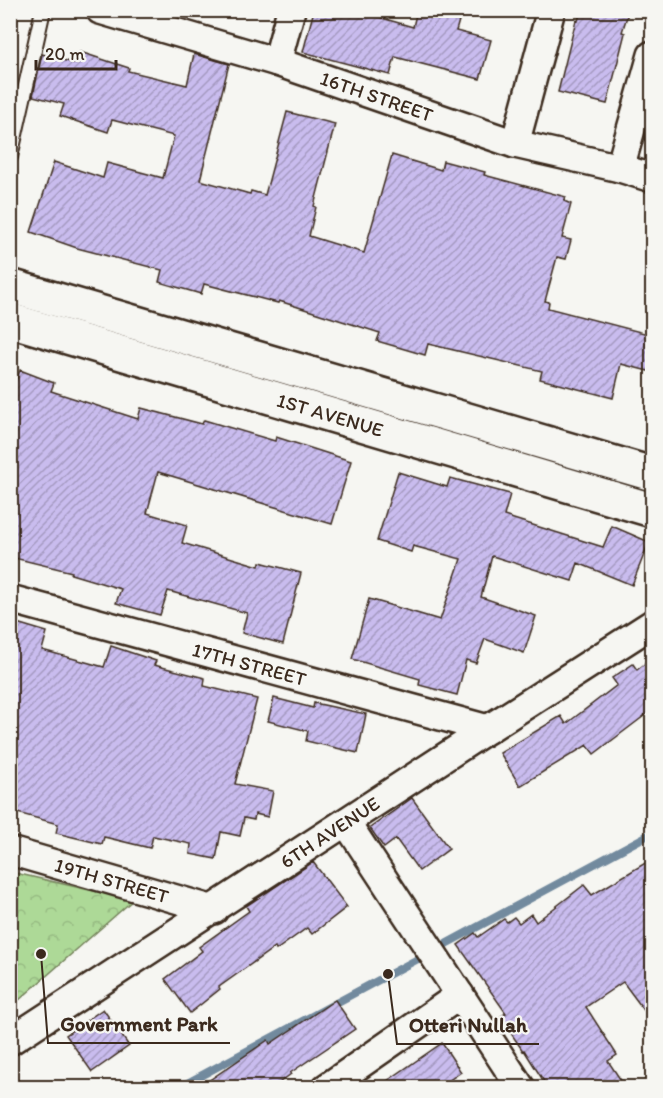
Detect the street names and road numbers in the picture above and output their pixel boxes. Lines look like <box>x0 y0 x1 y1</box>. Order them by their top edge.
street label: 16TH STREET <box>317 66 436 127</box>
street label: 1ST AVENUE <box>274 388 386 442</box>
street label: 17TH STREET <box>190 637 309 691</box>
street label: 6TH AVENUE <box>276 791 384 873</box>
street label: 19TH STREET <box>52 853 172 908</box>

